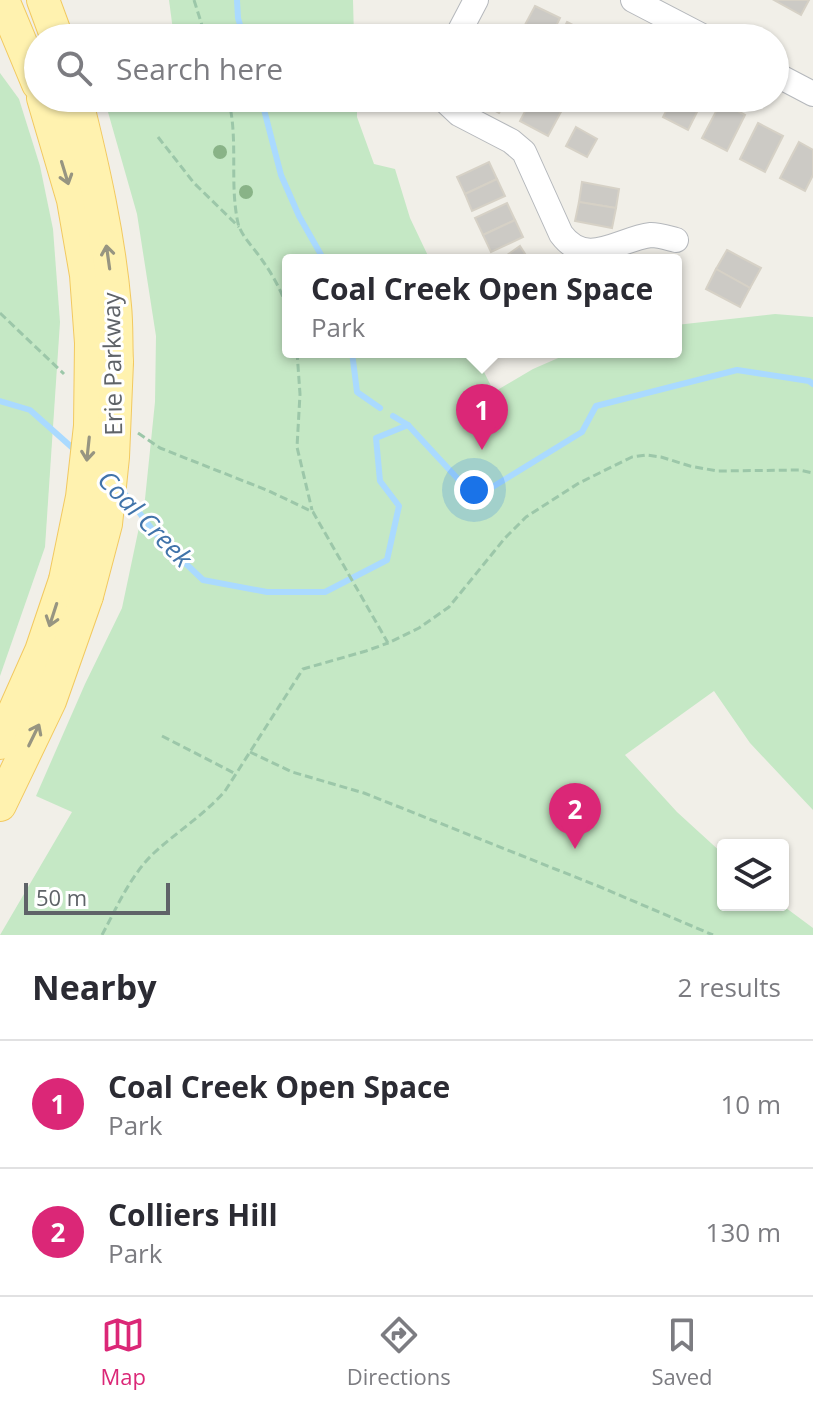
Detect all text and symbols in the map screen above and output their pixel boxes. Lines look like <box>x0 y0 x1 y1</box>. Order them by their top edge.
search box <box>24 24 789 112</box>
icon: search <box>52 46 96 90</box>
text: Search here <box>116 48 283 89</box>
one-way arrow <box>58 159 73 185</box>
one-way arrow <box>101 244 116 271</box>
popup <box>282 254 682 358</box>
text: Coal Creek Open Space <box>311 268 653 309</box>
street label: Erie Parkway <box>94 291 129 436</box>
text: Park <box>311 309 365 345</box>
pin: 1 <box>456 384 508 450</box>
one-way arrow <box>80 435 95 462</box>
water label: Coal Creek <box>90 462 202 576</box>
your location <box>454 470 494 510</box>
one-way arrow <box>44 603 59 628</box>
one-way arrow <box>27 723 42 747</box>
pin: 2 <box>549 783 601 849</box>
map controls <box>717 839 789 911</box>
button: layers <box>717 839 789 911</box>
scale bar <box>24 879 170 915</box>
text: 50 m <box>36 882 87 912</box>
text: Nearby <box>32 964 157 1010</box>
text: 2 results <box>678 969 781 1005</box>
text: Coal Creek Open Space <box>108 1066 450 1107</box>
text: 1 <box>51 1086 65 1122</box>
text: 10 m <box>720 1086 781 1122</box>
text: Park <box>108 1107 162 1143</box>
text: Colliers Hill <box>108 1194 278 1235</box>
text: 2 <box>51 1214 65 1250</box>
text: 130 m <box>706 1214 781 1250</box>
text: Park <box>108 1235 162 1271</box>
tab: Map <box>100 1313 146 1391</box>
tab: Directions <box>347 1313 451 1391</box>
tab: Saved <box>651 1313 713 1391</box>

